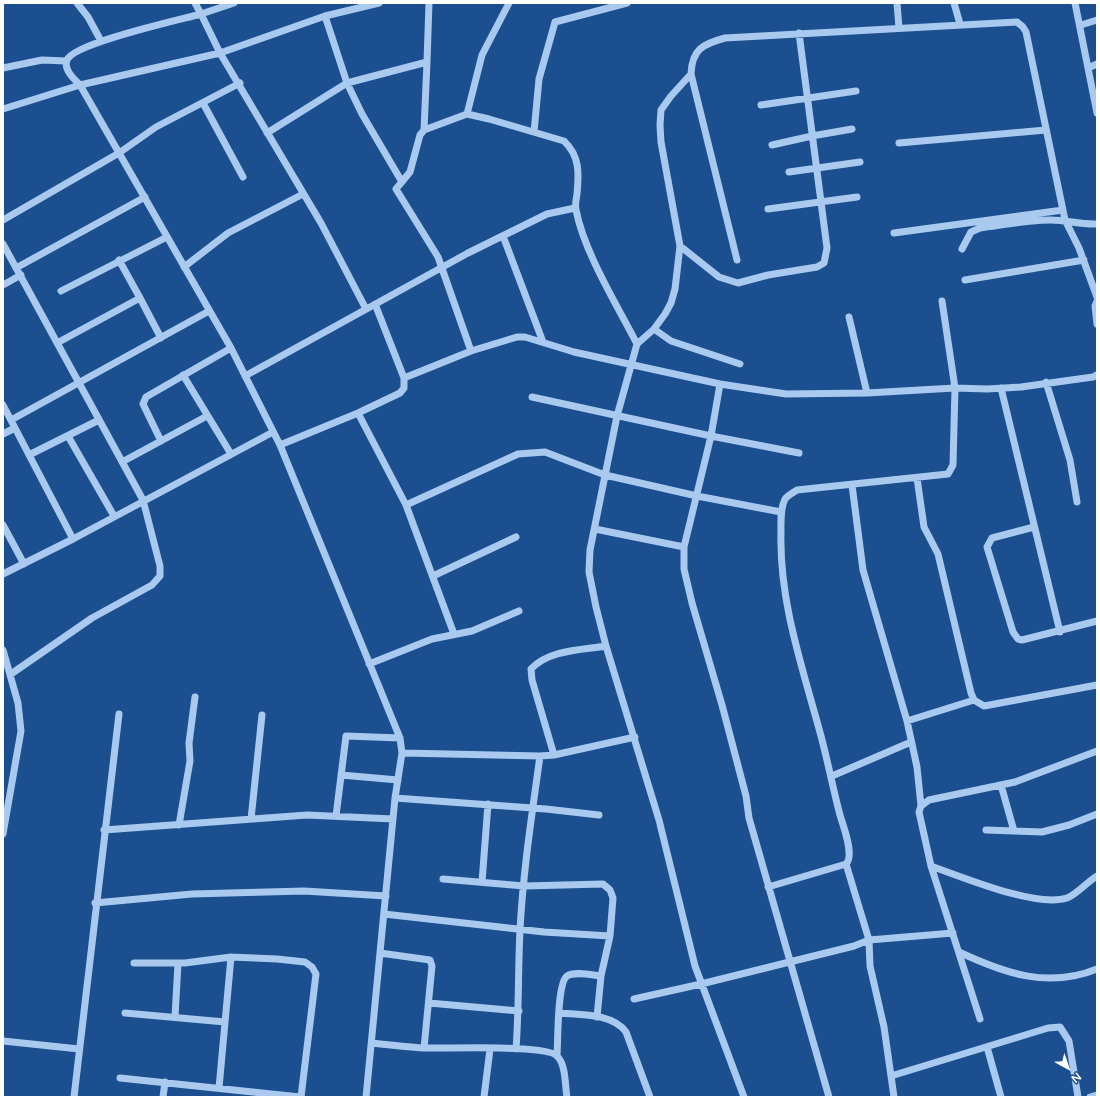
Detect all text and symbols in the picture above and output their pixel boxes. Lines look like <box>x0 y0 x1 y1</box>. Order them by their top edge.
north arrow <box>1048 1048 1088 1088</box>
text: N <box>1068 1070 1084 1085</box>

